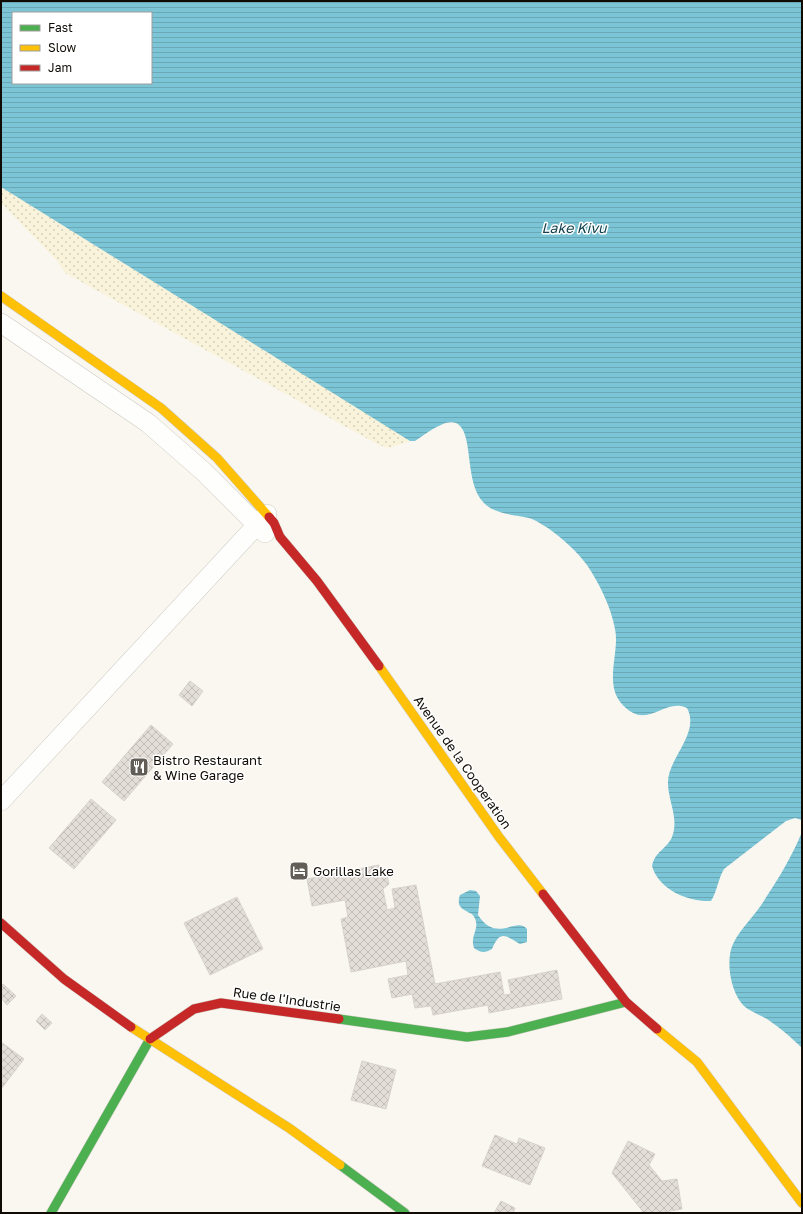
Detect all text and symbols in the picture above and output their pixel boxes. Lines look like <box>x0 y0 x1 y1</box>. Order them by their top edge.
legend <box>12 12 152 84</box>
text: Fast <box>48 20 73 35</box>
text: Slow <box>48 40 76 55</box>
text: Jam <box>48 60 72 75</box>
water label: Lake Kivu <box>541 219 608 236</box>
street label: Avenue de la Cooperation <box>411 692 515 832</box>
place label: Bistro Restaurant & Wine Garage <box>153 752 262 783</box>
restaurant icon: Bistro Restaurant & Wine Garage <box>128 756 150 778</box>
hotel icon: Gorillas Lake <box>288 860 310 882</box>
place label: Gorillas Lake <box>313 863 394 879</box>
street label: Rue de l'Industrie <box>232 984 342 1014</box>

